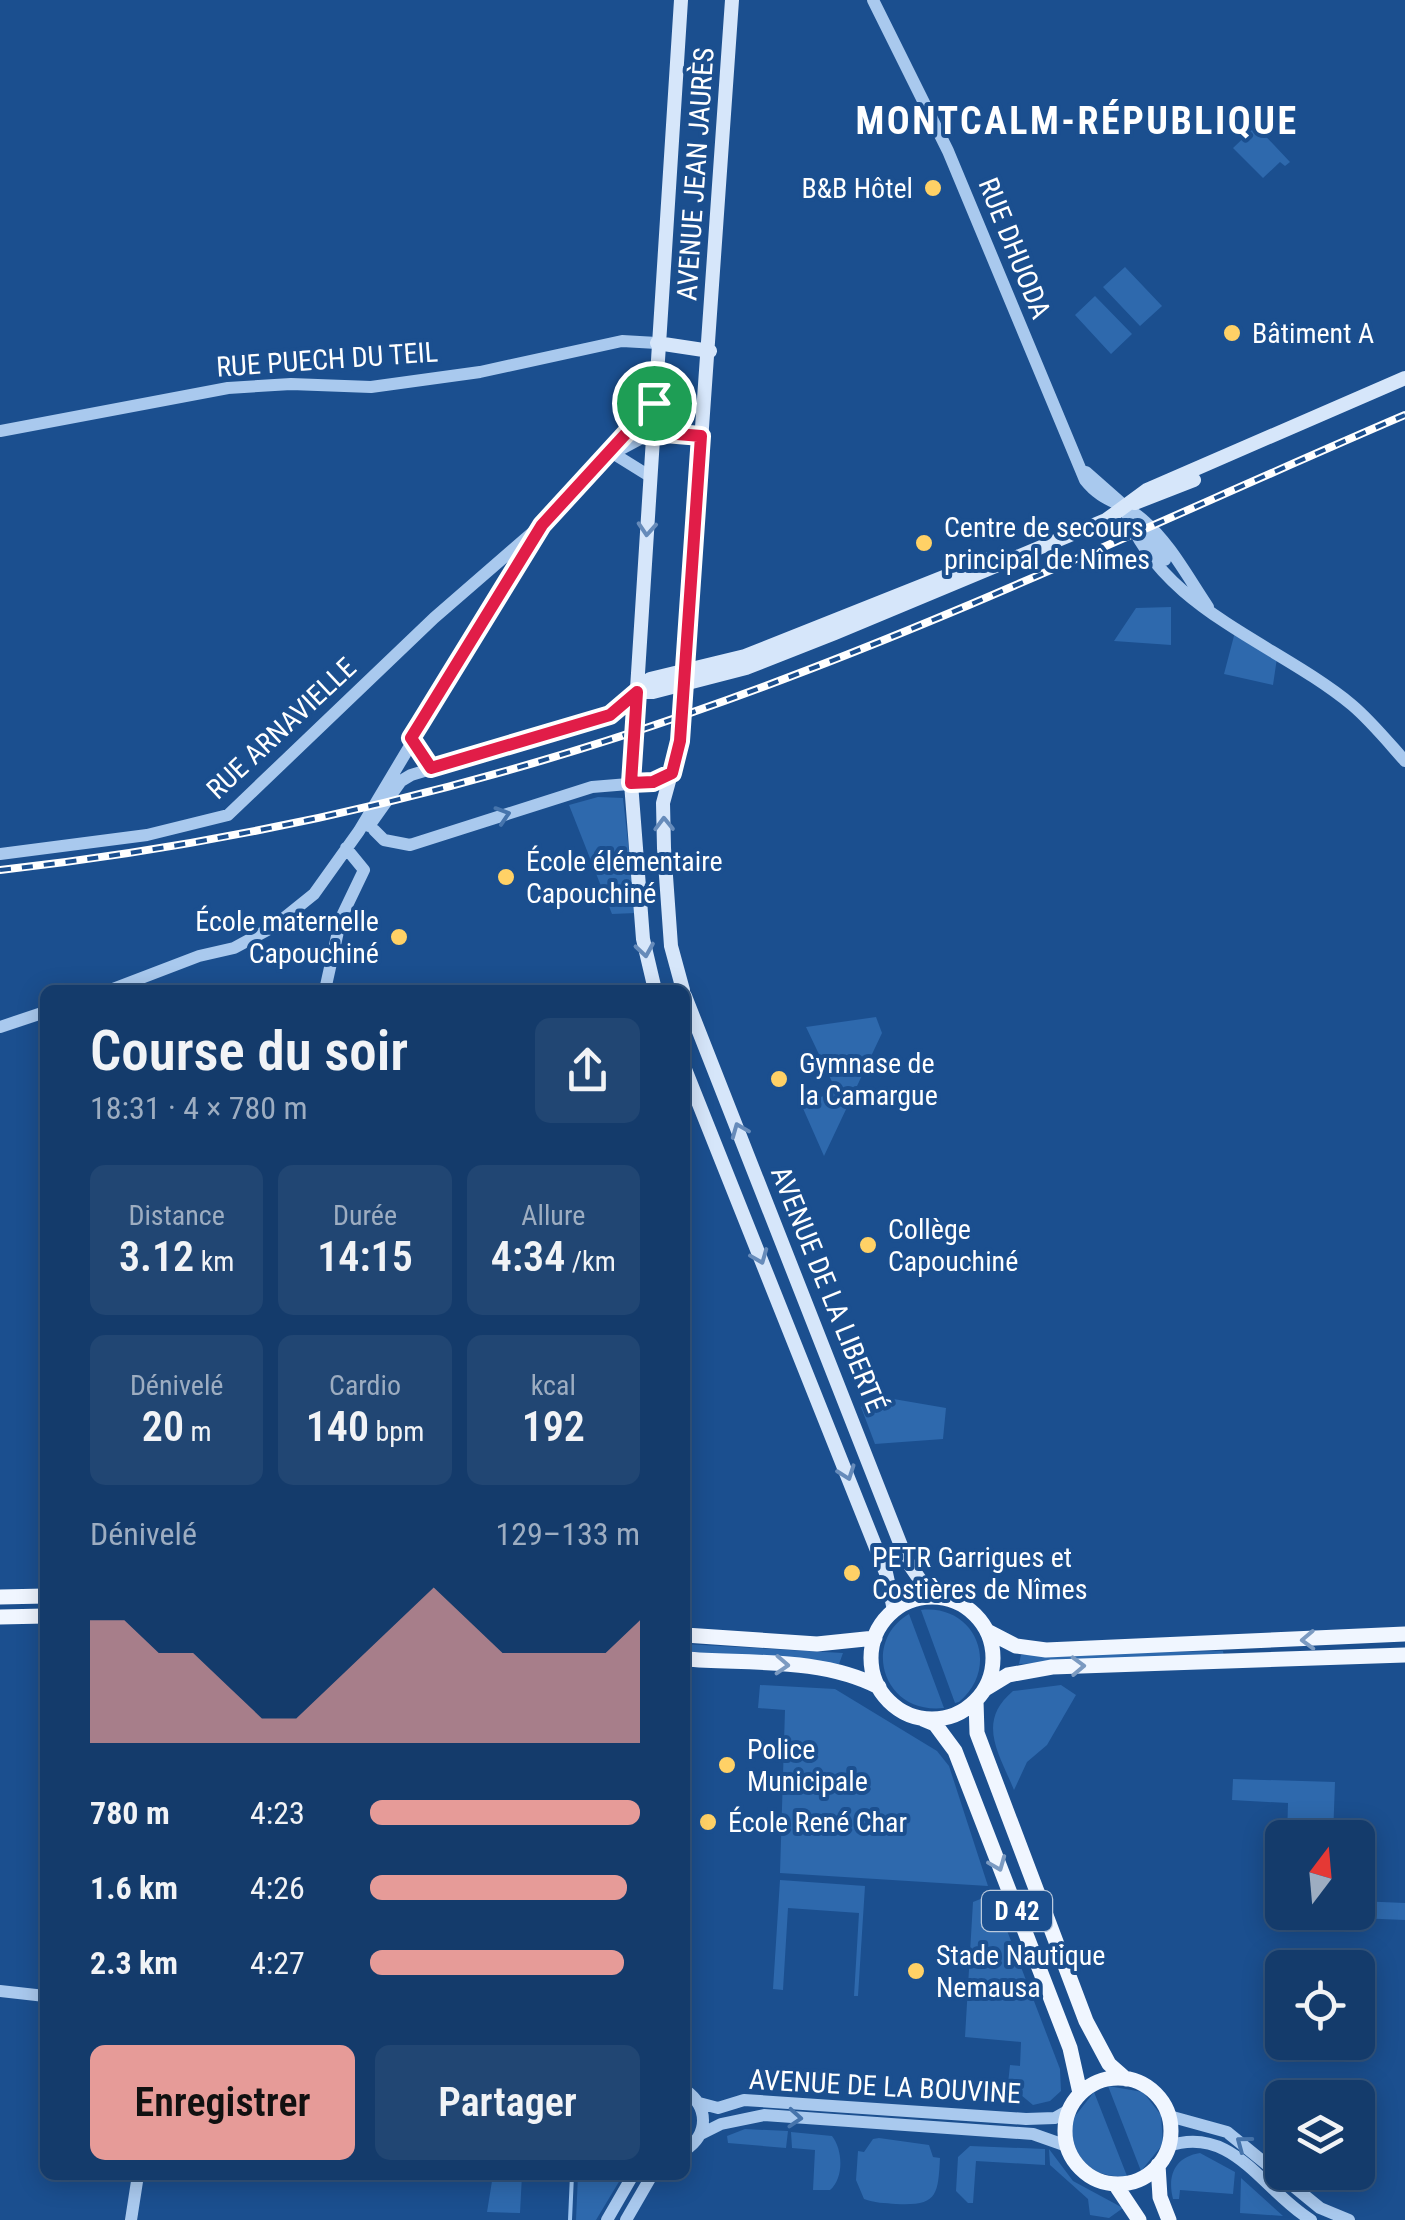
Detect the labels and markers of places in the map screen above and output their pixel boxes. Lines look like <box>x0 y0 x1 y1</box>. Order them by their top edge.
place label: B&B Hôtel <box>802 172 913 205</box>
marker: B&B Hôtel <box>922 177 944 199</box>
place label: Bâtiment A <box>1252 317 1374 350</box>
marker: Bâtiment A <box>1221 322 1243 344</box>
pin <box>612 361 697 446</box>
place label: Centre de secours principal de Nîmes <box>944 511 1150 576</box>
marker: Centre de secours principal de Nîmes <box>913 532 935 554</box>
place label: École élémentaire Capouchiné <box>526 845 723 910</box>
marker: École élémentaire Capouchiné <box>495 866 517 888</box>
place label: École maternelle Capouchiné <box>195 905 379 970</box>
marker: École maternelle Capouchiné <box>388 926 410 948</box>
place label: Gymnase de la Camargue <box>799 1047 938 1112</box>
marker: Gymnase de la Camargue <box>768 1068 790 1090</box>
place label: Collège Capouchiné <box>888 1213 1018 1278</box>
marker: Collège Capouchiné <box>857 1234 879 1256</box>
place label: PETR Garrigues et Costières de Nîmes <box>872 1541 1087 1606</box>
marker: PETR Garrigues et Costières de Nîmes <box>841 1562 863 1584</box>
place label: Police Municipale <box>747 1733 868 1798</box>
marker: Police Municipale <box>716 1754 738 1776</box>
place label: École René Char <box>728 1806 907 1839</box>
marker: École René Char <box>697 1811 719 1833</box>
place label: Stade Nautique Nemausa <box>936 1939 1105 2004</box>
marker: Stade Nautique Nemausa <box>905 1960 927 1982</box>

